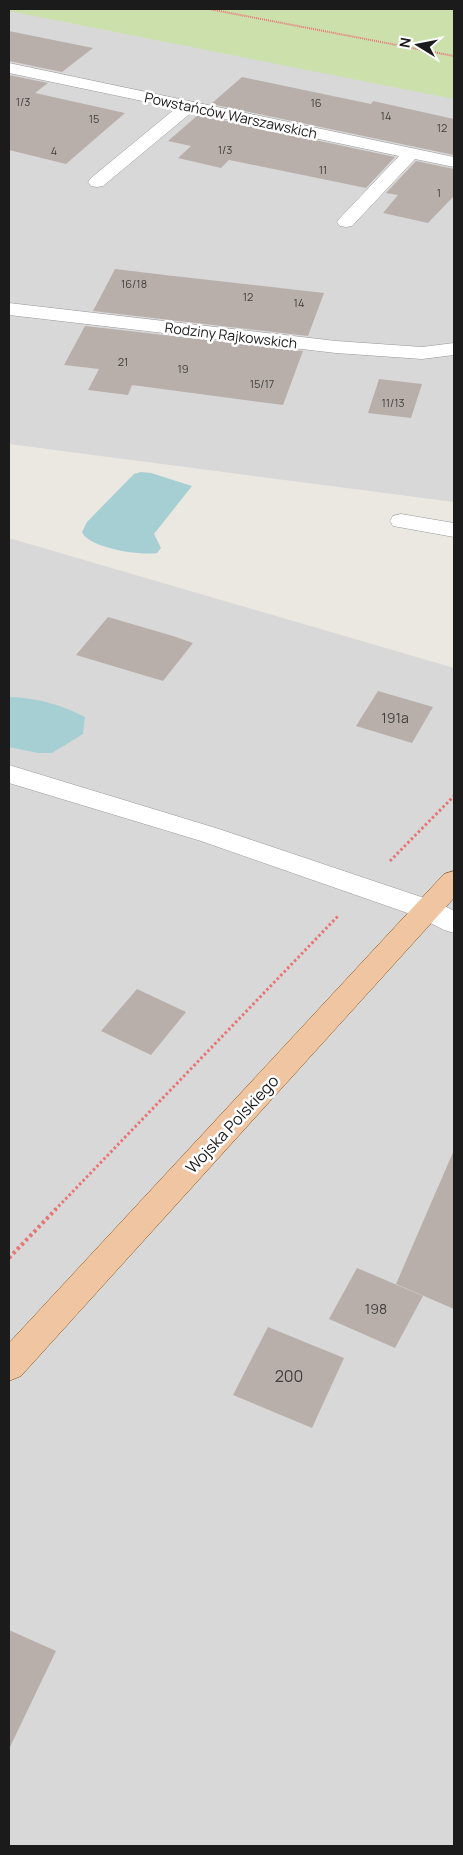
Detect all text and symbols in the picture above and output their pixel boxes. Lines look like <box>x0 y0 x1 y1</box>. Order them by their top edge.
north arrow <box>393 20 443 70</box>
text: N <box>394 36 415 49</box>
street label: Powstańców Warszawskich <box>143 87 319 143</box>
house number: 1/3 <box>16 94 30 109</box>
house number: 16 <box>310 95 322 110</box>
house number: 14 <box>381 108 391 123</box>
house number: 15 <box>89 111 99 126</box>
house number: 12 <box>437 120 447 135</box>
house number: 1/3 <box>218 142 232 157</box>
house number: 4 <box>51 143 57 158</box>
house number: 11 <box>319 162 327 177</box>
house number: 1 <box>437 185 441 200</box>
house number: 16/18 <box>121 276 147 291</box>
house number: 12 <box>243 289 253 304</box>
house number: 14 <box>294 295 304 310</box>
street label: Rodziny Rajkowskich <box>164 317 298 353</box>
house number: 21 <box>118 354 128 369</box>
house number: 19 <box>177 361 189 376</box>
house number: 15/17 <box>250 376 274 391</box>
house number: 11/13 <box>381 395 405 410</box>
house number: 191a <box>381 708 409 727</box>
street label: Wojska Polskiego <box>181 1070 283 1178</box>
house number: 198 <box>365 1299 387 1318</box>
house number: 200 <box>275 1365 303 1387</box>

